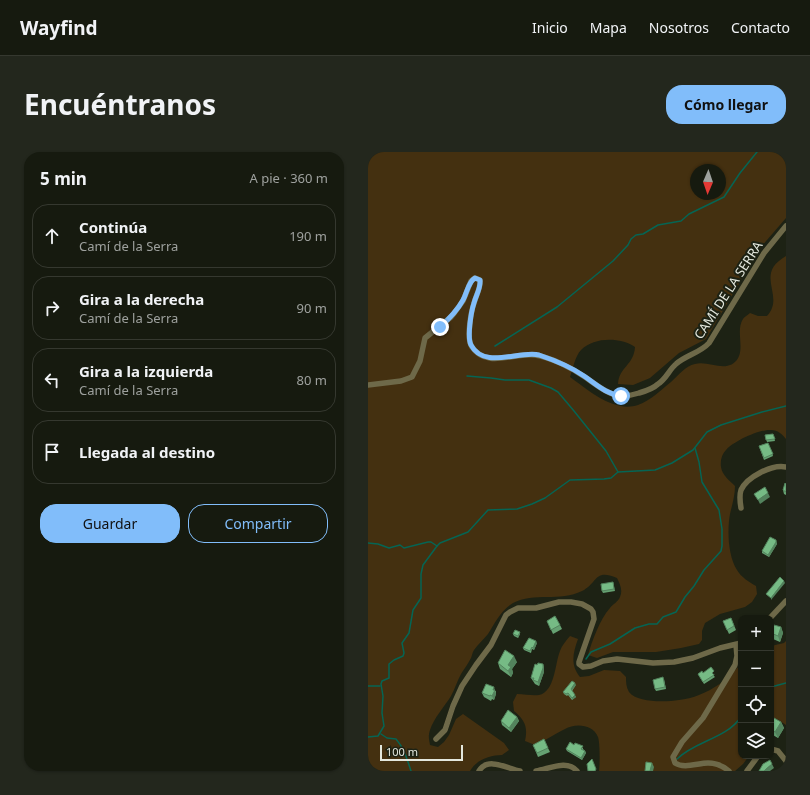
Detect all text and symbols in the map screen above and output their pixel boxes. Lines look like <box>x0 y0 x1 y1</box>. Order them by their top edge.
text: Wayfind <box>20 15 98 41</box>
text: Inicio <box>532 18 568 37</box>
text: Mapa <box>590 18 627 37</box>
text: Nosotros <box>649 18 709 37</box>
text: Contacto <box>731 18 790 37</box>
text: Encuéntranos <box>24 85 216 123</box>
button: Cómo llegar <box>666 85 786 124</box>
north arrow <box>690 164 726 200</box>
text: 5 min <box>40 167 87 190</box>
text: A pie · 360 m <box>250 169 328 187</box>
text: Continúa <box>79 217 147 237</box>
icon: ahead <box>41 225 63 247</box>
text: 190 m <box>289 227 327 245</box>
text: Camí de la Serra <box>79 237 178 255</box>
street label: CAMÍ DE LA SERRA <box>690 237 767 343</box>
text: Gira a la derecha <box>79 289 204 309</box>
icon: right <box>41 297 63 319</box>
text: 90 m <box>297 299 327 317</box>
text: Camí de la Serra <box>79 309 178 327</box>
route end <box>431 318 449 336</box>
text: Gira a la izquierda <box>79 361 213 381</box>
icon: left <box>41 369 63 391</box>
text: 80 m <box>297 371 327 389</box>
text: Camí de la Serra <box>79 381 178 399</box>
route start <box>612 387 630 405</box>
icon: arrive <box>41 441 63 463</box>
text: Llegada al destino <box>79 442 215 462</box>
button: Guardar <box>40 504 180 543</box>
button: Compartir <box>188 504 328 543</box>
map controls <box>738 615 774 759</box>
button: + <box>738 615 774 651</box>
button: − <box>738 651 774 687</box>
button: locate <box>738 687 774 723</box>
button: layers <box>738 723 774 759</box>
scale bar <box>380 743 463 762</box>
text: 100 m <box>386 744 418 759</box>

